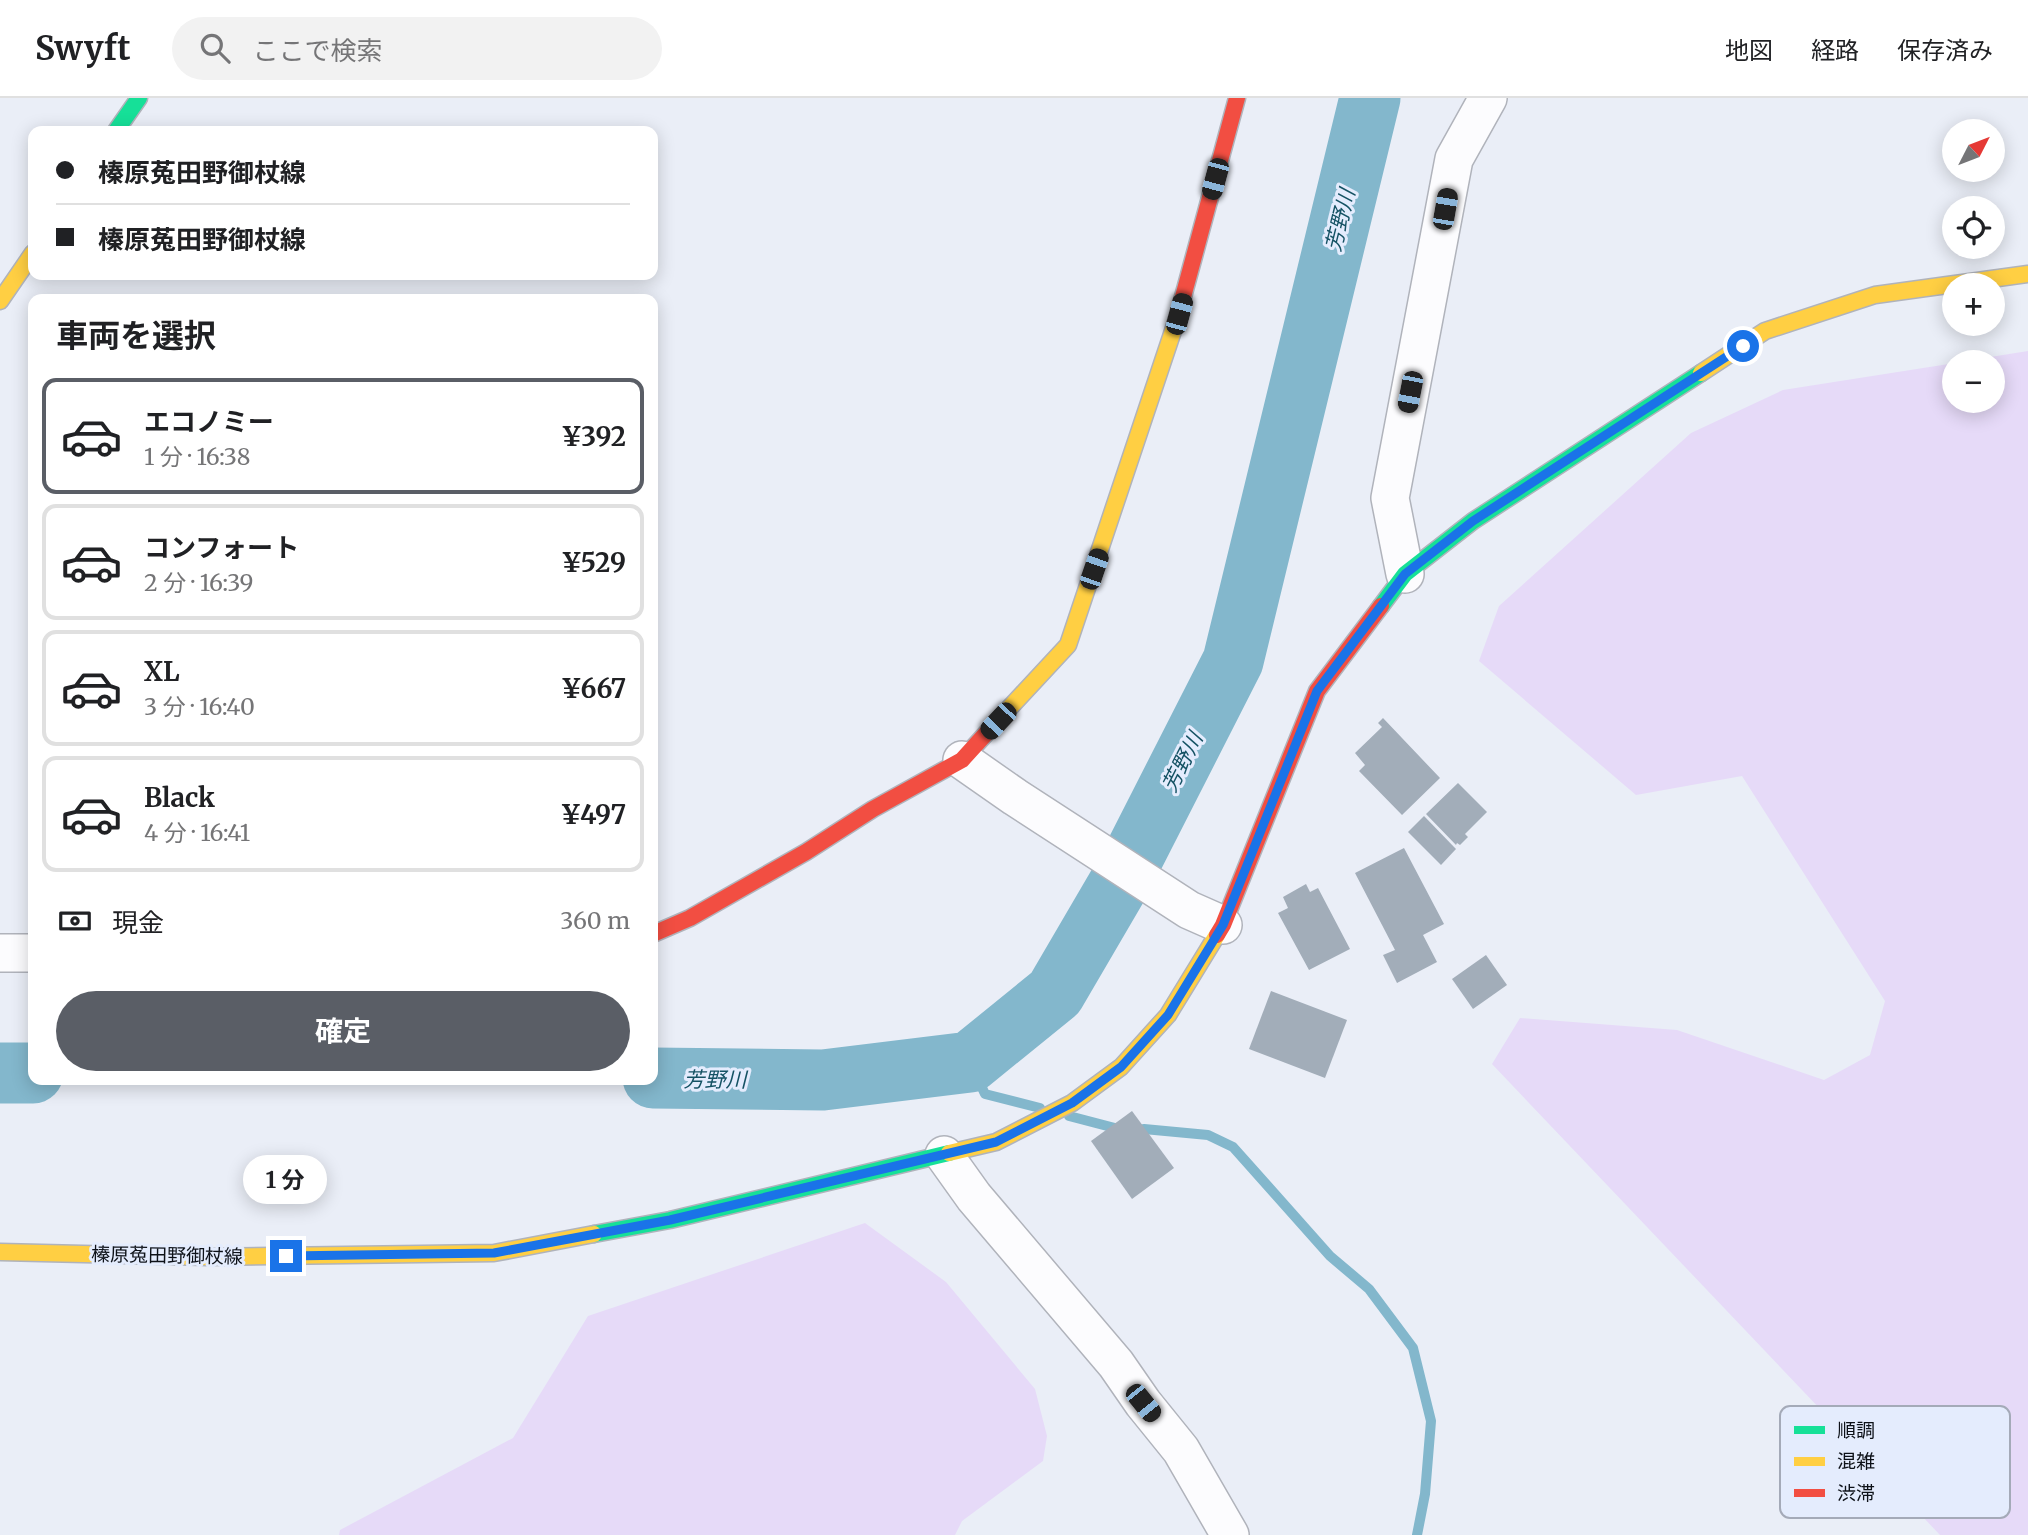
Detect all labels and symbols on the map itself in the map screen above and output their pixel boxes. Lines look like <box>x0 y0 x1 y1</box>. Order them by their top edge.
north arrow <box>1942 119 2006 182</box>
car <box>1200 156 1231 202</box>
water label: 芳野川 <box>1319 184 1361 254</box>
car <box>1432 186 1459 232</box>
car <box>1164 291 1195 337</box>
route start <box>1727 330 1759 362</box>
car <box>1396 369 1425 415</box>
car <box>1078 546 1111 592</box>
car <box>976 698 1021 744</box>
water label: 芳野川 <box>1156 726 1209 796</box>
water label: 芳野川 <box>684 1066 748 1093</box>
callout: 1 分 <box>244 1154 328 1204</box>
route end <box>270 1240 302 1272</box>
street label: 榛原菟田野御杖線 <box>91 1242 243 1268</box>
car <box>1122 1380 1165 1426</box>
legend <box>1780 1406 2010 1518</box>
text: 順調 <box>1837 1418 1875 1442</box>
text: 混雑 <box>1837 1449 1875 1473</box>
text: 渋滞 <box>1837 1481 1875 1505</box>

